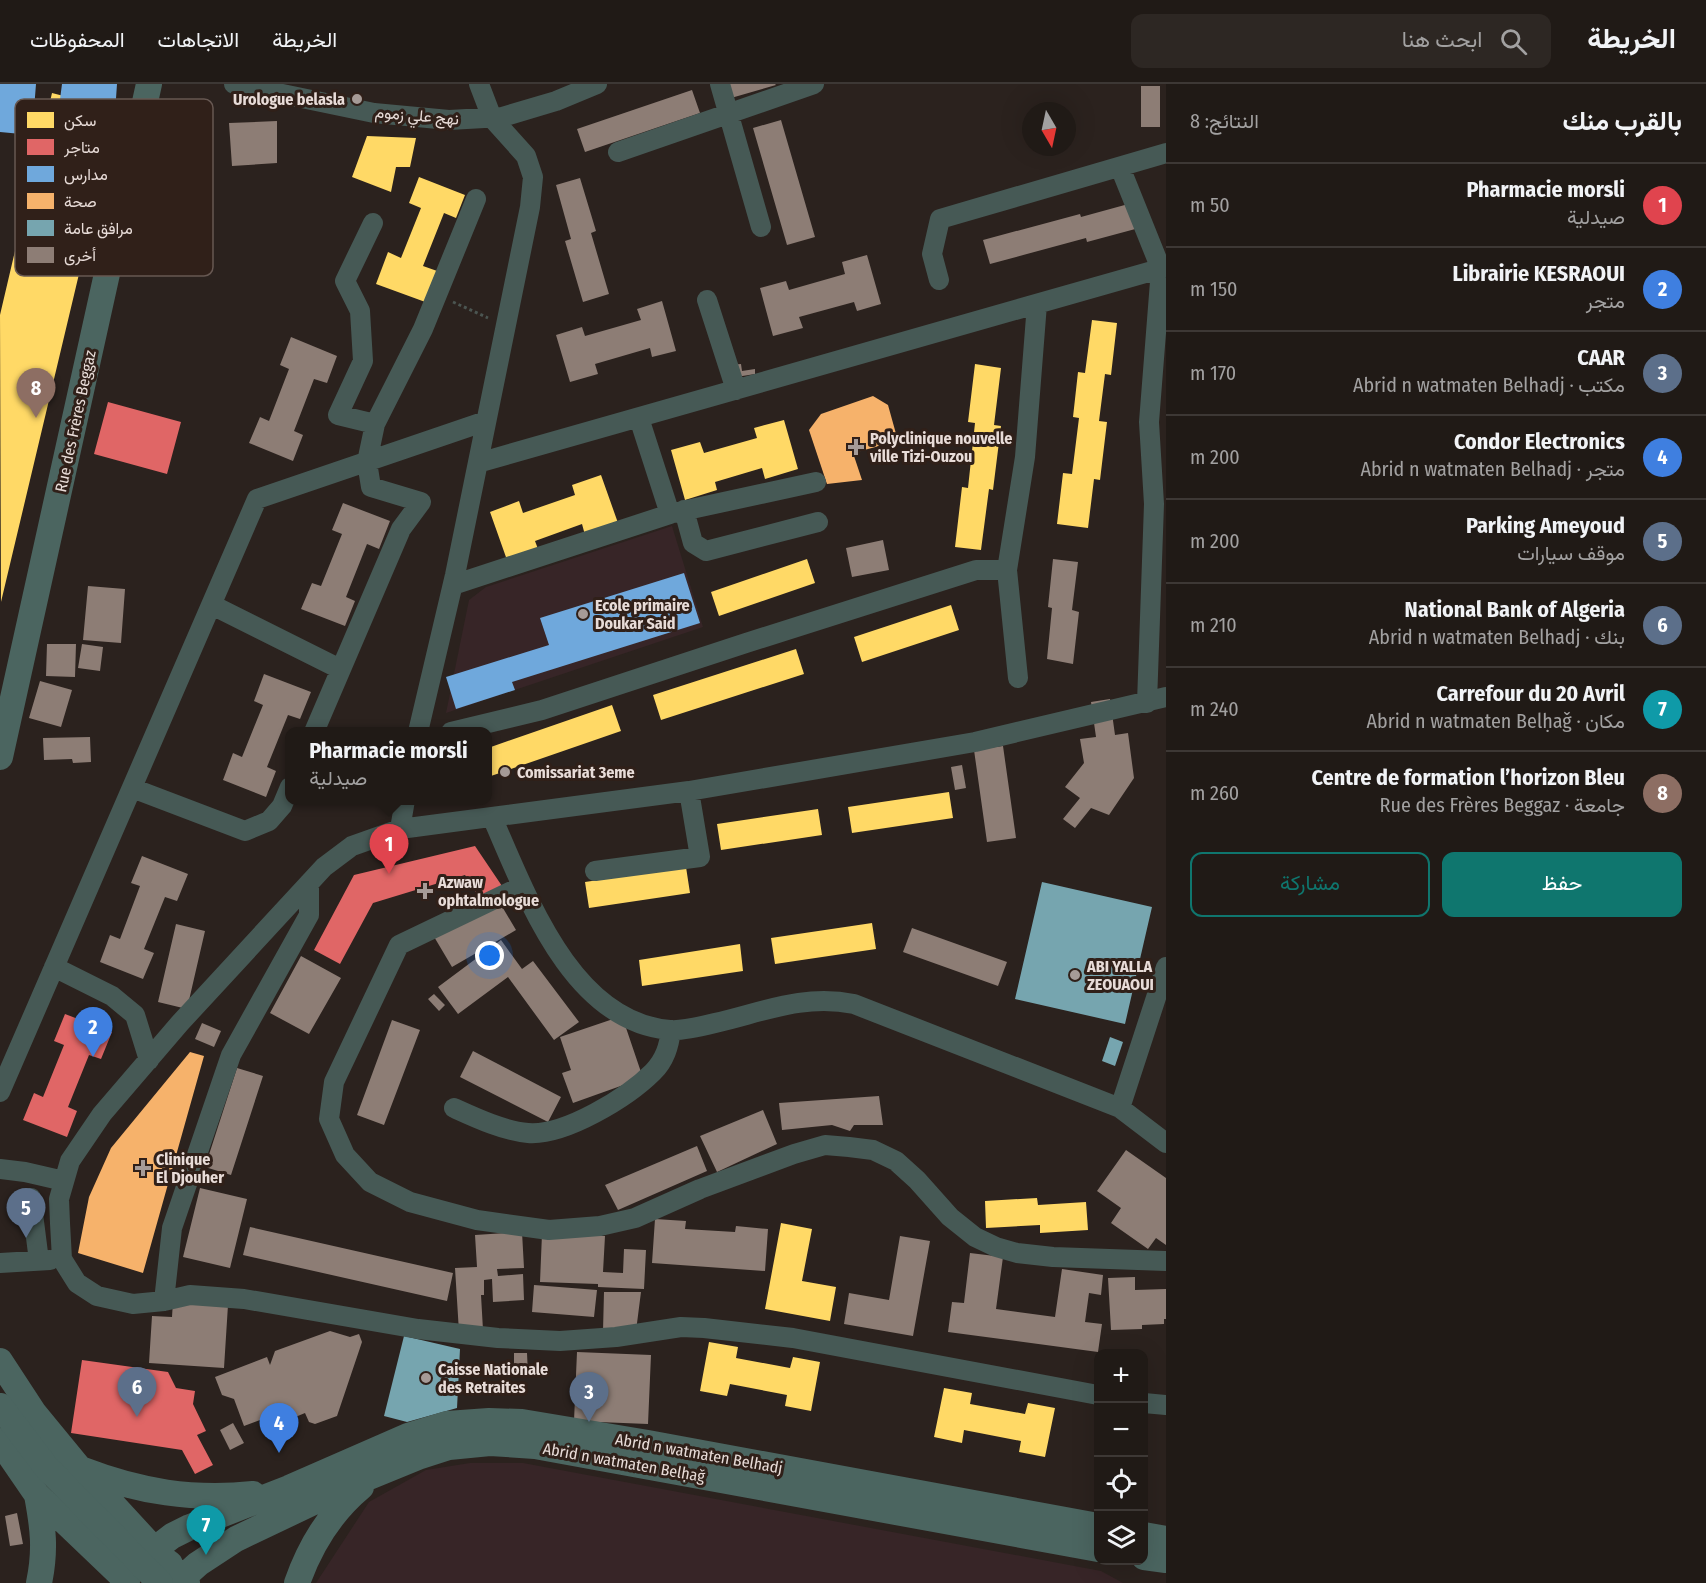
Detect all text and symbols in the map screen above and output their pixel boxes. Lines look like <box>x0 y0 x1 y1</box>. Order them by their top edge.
search box <box>1131 14 1551 68</box>
text: الخريطة <box>1587 22 1676 55</box>
icon: search <box>1497 25 1530 58</box>
text: ابحث هنا <box>1402 26 1482 53</box>
text: المحفوظات <box>30 27 125 53</box>
text: الاتجاهات <box>158 27 239 53</box>
text: الخريطة <box>272 27 337 53</box>
place label: Urologue belasla <box>233 90 345 109</box>
marker: Urologue belasla <box>350 92 364 106</box>
legend <box>15 99 213 276</box>
street label: نهج علي زموم <box>374 102 460 133</box>
north arrow <box>1022 102 1076 156</box>
text: بالقرب منك <box>1562 106 1682 137</box>
text: النتائج: 8 <box>1190 109 1259 133</box>
text: سكن <box>64 111 96 131</box>
text: متاجر <box>63 138 100 158</box>
text: مدارس <box>64 165 108 185</box>
text: Pharmacie morsli <box>1467 176 1625 203</box>
text: صحة <box>64 192 97 211</box>
text: 50 m <box>1190 193 1230 217</box>
text: 1 <box>1658 193 1667 217</box>
text: صيدلية <box>1567 205 1625 229</box>
text: مرافق عامة <box>64 219 133 239</box>
text: أخرى <box>64 246 96 266</box>
text: Librairie KESRAOUI <box>1452 260 1625 287</box>
text: 150 m <box>1190 277 1238 301</box>
text: 2 <box>1658 277 1667 301</box>
text: متجر <box>1586 289 1625 313</box>
text: CAAR <box>1577 344 1625 371</box>
street label: Rue des Frères Beggaz <box>51 348 100 494</box>
text: 170 m <box>1190 361 1236 385</box>
text: 3 <box>1658 361 1667 385</box>
pin: 8 <box>16 368 56 418</box>
text: مكتب · Abrid n watmaten Belhadj <box>1353 373 1625 397</box>
text: Condor Electronics <box>1454 428 1625 455</box>
place label: Polyclinique nouvelle ville Tizi-Ouzou <box>869 429 1012 466</box>
marker: Polyclinique nouvelle ville Tizi-Ouzou <box>847 438 865 456</box>
text: 200 m <box>1190 445 1240 469</box>
text: 4 <box>1657 445 1668 469</box>
text: متجر · Abrid n watmaten Belhadj <box>1360 457 1625 481</box>
text: Parking Ameyoud <box>1466 512 1625 539</box>
text: 200 m <box>1190 529 1240 553</box>
text: 5 <box>1658 529 1667 553</box>
text: موقف سيارات <box>1517 541 1625 565</box>
place label: Ecole primaire Doukar Said <box>595 596 690 633</box>
text: National Bank of Algeria <box>1405 596 1625 623</box>
marker: Ecole primaire Doukar Said <box>576 607 590 621</box>
text: 210 m <box>1190 613 1237 637</box>
text: 6 <box>1657 613 1668 637</box>
text: بنك · Abrid n watmaten Belhadj <box>1369 625 1625 649</box>
text: Carrefour du 20 Avril <box>1437 680 1625 707</box>
text: 240 m <box>1190 697 1239 721</box>
text: 7 <box>1658 697 1667 721</box>
text: مكان · Abrid n watmaten Belḥaǧ <box>1367 709 1625 733</box>
popup <box>285 727 492 805</box>
text: Pharmacie morsli <box>309 737 468 764</box>
place label: Comissariat 3eme <box>517 763 635 782</box>
text: Centre de formation l’horizon Bleu <box>1311 764 1625 791</box>
marker: Comissariat 3eme <box>498 765 512 779</box>
text: صيدلية <box>309 766 367 790</box>
text: 260 m <box>1190 781 1239 805</box>
text: 8 <box>1657 781 1668 805</box>
text: جامعة · Rue des Frères Beggaz <box>1380 793 1625 817</box>
pin: 1 <box>370 824 408 874</box>
button: مشاركة <box>1190 852 1430 917</box>
button: حفظ <box>1442 852 1682 917</box>
place label: Azwaw ophtalmologue <box>437 873 539 910</box>
marker: Azwaw ophtalmologue <box>416 882 434 900</box>
your location <box>475 941 504 970</box>
place label: ABI YALLA ZEOUAOUI <box>1086 957 1154 994</box>
marker: ABI YALLA ZEOUAOUI <box>1068 968 1082 982</box>
pin: 2 <box>74 1008 112 1057</box>
place label: Clinique El Djouher <box>156 1150 224 1187</box>
marker: Clinique El Djouher <box>134 1159 152 1177</box>
pin: 5 <box>6 1188 46 1238</box>
map controls <box>1094 1349 1148 1565</box>
button: + <box>1094 1349 1148 1403</box>
place label: Caisse Nationale des Retraites <box>438 1360 548 1397</box>
pin: 6 <box>118 1368 156 1417</box>
marker: Caisse Nationale des Retraites <box>419 1371 433 1385</box>
pin: 3 <box>570 1372 608 1422</box>
button: − <box>1094 1403 1148 1457</box>
pin: 4 <box>260 1404 298 1453</box>
street label: Abrid n watmaten Belhadj <box>614 1429 784 1478</box>
street label: Abrid n watmaten Belḥaǧ <box>541 1439 707 1486</box>
button: locate <box>1094 1457 1148 1511</box>
pin: 7 <box>186 1506 226 1555</box>
button: layers <box>1094 1511 1148 1565</box>

